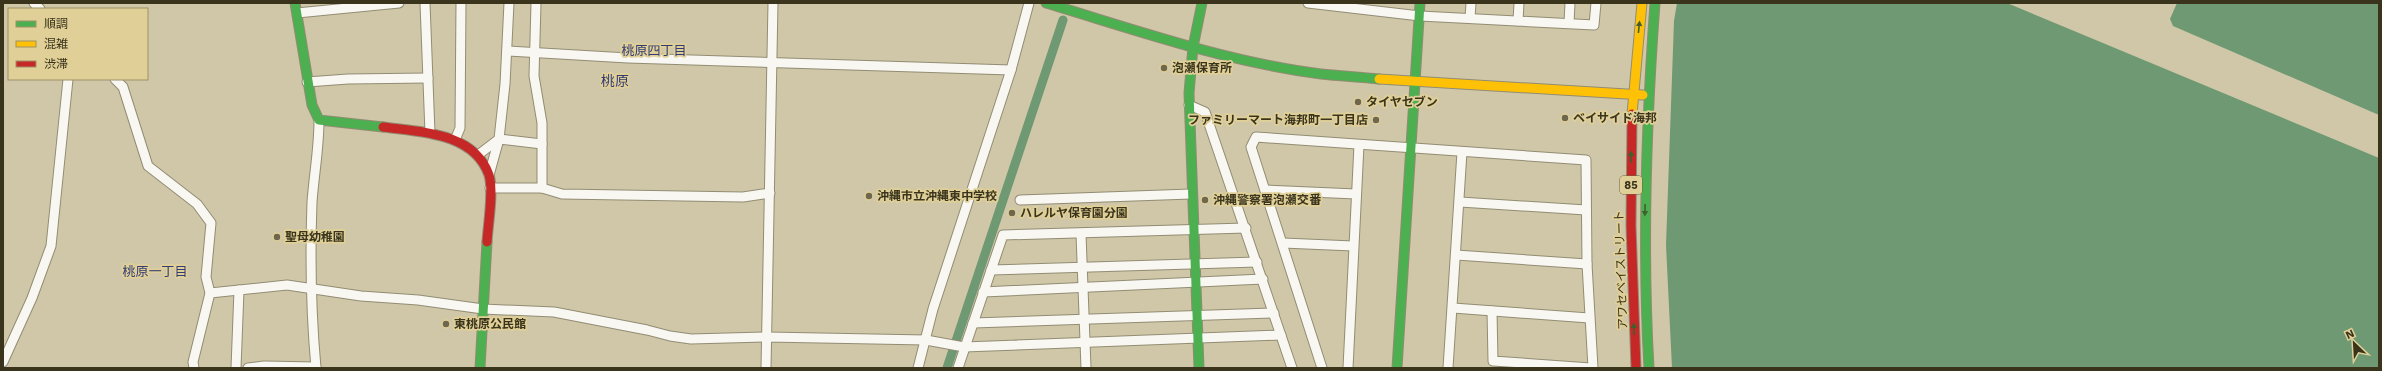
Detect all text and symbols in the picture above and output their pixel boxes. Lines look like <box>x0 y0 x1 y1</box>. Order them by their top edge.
legend <box>8 8 148 80</box>
text: 順調 <box>44 17 68 31</box>
one-way arrow <box>1636 21 1642 34</box>
text: 混雑 <box>44 37 68 51</box>
district label: 桃原四丁目 <box>621 43 687 58</box>
text: 渋滞 <box>44 57 68 71</box>
place label: 泡瀬保育所 <box>1172 61 1232 75</box>
marker: 泡瀬保育所 <box>1159 63 1169 73</box>
district label: 桃原 <box>601 73 629 89</box>
place label: タイヤセブン <box>1366 95 1438 109</box>
marker: タイヤセブン <box>1353 97 1363 107</box>
place label: ベイサイド海邦 <box>1573 111 1657 125</box>
place label: ファミリーマート海邦町一丁目店 <box>1188 113 1368 127</box>
marker: ベイサイド海邦 <box>1560 113 1570 123</box>
marker: ファミリーマート海邦町一丁目店 <box>1371 115 1381 125</box>
one-way arrow <box>1628 150 1634 163</box>
road number: 85 <box>1620 176 1642 194</box>
place label: 沖縄市立沖縄東中学校 <box>877 189 997 203</box>
marker: 沖縄市立沖縄東中学校 <box>864 191 874 201</box>
place label: 沖縄警察署泡瀬交番 <box>1213 193 1322 207</box>
marker: 沖縄警察署泡瀬交番 <box>1200 195 1210 205</box>
one-way arrow <box>1642 204 1648 217</box>
place label: ハレルヤ保育園分園 <box>1020 206 1128 220</box>
marker: ハレルヤ保育園分園 <box>1007 208 1017 218</box>
street label: アワセベイストリート <box>1612 210 1630 330</box>
place label: 聖母幼稚園 <box>285 230 345 244</box>
marker: 聖母幼稚園 <box>272 232 282 242</box>
district label: 桃原一丁目 <box>122 264 188 279</box>
place label: 東桃原公民館 <box>454 317 526 331</box>
marker: 東桃原公民館 <box>441 319 451 329</box>
one-way arrow <box>1631 323 1638 335</box>
north arrow <box>2334 323 2374 363</box>
text: N <box>2344 327 2356 342</box>

